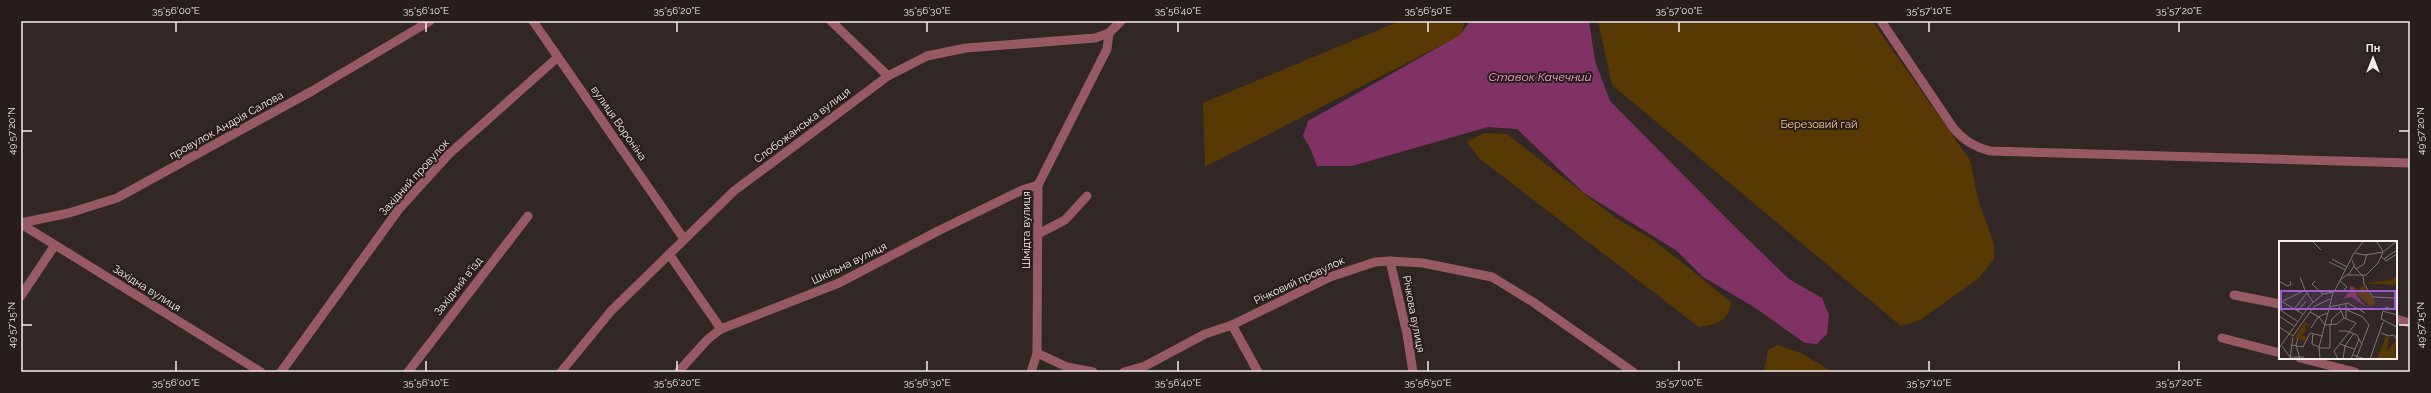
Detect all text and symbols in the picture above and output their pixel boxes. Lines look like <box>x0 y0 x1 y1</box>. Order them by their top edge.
text: 35°56'00"E <box>152 5 200 16</box>
text: 35°56'10"E <box>403 5 449 16</box>
text: 35°56'20"E <box>653 5 701 16</box>
text: 35°56'30"E <box>903 5 951 16</box>
text: 35°56'40"E <box>1155 5 1201 16</box>
text: 35°56'50"E <box>1404 5 1452 16</box>
text: 35°57'00"E <box>1655 5 1703 16</box>
text: 35°57'10"E <box>1906 5 1952 16</box>
text: 35°57'20"E <box>2156 5 2202 16</box>
north arrow <box>2353 38 2393 78</box>
text: Пн <box>2366 42 2380 55</box>
water label: Ставок Качечний <box>1489 70 1592 84</box>
street label: вулиця Вороніна <box>588 84 649 163</box>
street label: Слобожанська вулиця <box>752 85 853 166</box>
street label: провулок Андрія Салова <box>167 89 286 162</box>
text: 49°57'20"N <box>6 107 17 155</box>
text: 49°57'20"N <box>2415 107 2426 155</box>
park label: Березовий гай <box>1780 118 1858 131</box>
street label: Західний провулок <box>377 136 452 218</box>
street label: Шмідта вулиця <box>1020 191 1033 269</box>
street label: Шкільна вулиця <box>809 240 889 287</box>
inset map <box>2279 241 2397 359</box>
street label: Західний в'їзд <box>432 254 486 318</box>
street label: Річковий провулок <box>1252 254 1347 307</box>
street label: Західна вулиця <box>110 262 183 315</box>
street label: Річкова вулиця <box>1400 274 1427 354</box>
text: 49°57'15"N <box>6 302 17 348</box>
text: 49°57'15"N <box>2415 302 2426 348</box>
text: 35°56'00"E <box>152 377 200 388</box>
text: 35°56'10"E <box>403 377 449 388</box>
text: 35°56'20"E <box>653 377 701 388</box>
text: 35°56'30"E <box>903 377 951 388</box>
text: 35°56'40"E <box>1155 377 1201 388</box>
text: 35°56'50"E <box>1404 377 1452 388</box>
text: 35°57'00"E <box>1655 377 1703 388</box>
text: 35°57'10"E <box>1906 377 1952 388</box>
text: 35°57'20"E <box>2156 377 2202 388</box>

